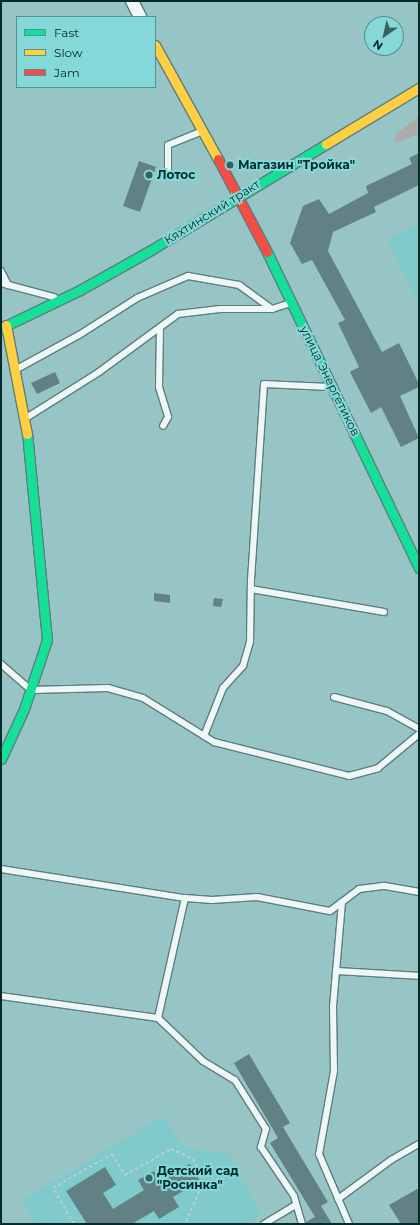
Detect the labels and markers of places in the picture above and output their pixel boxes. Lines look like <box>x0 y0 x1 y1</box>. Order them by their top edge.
place label: Магазин "Тройка" <box>238 158 355 172</box>
marker: Магазин "Тройка" <box>225 160 235 170</box>
place label: Лотос <box>157 168 195 182</box>
marker: Лотос <box>144 170 154 180</box>
place label: Детский сад "Росинка" <box>157 1164 239 1192</box>
marker: Детский сад "Росинка" <box>144 1173 154 1183</box>

